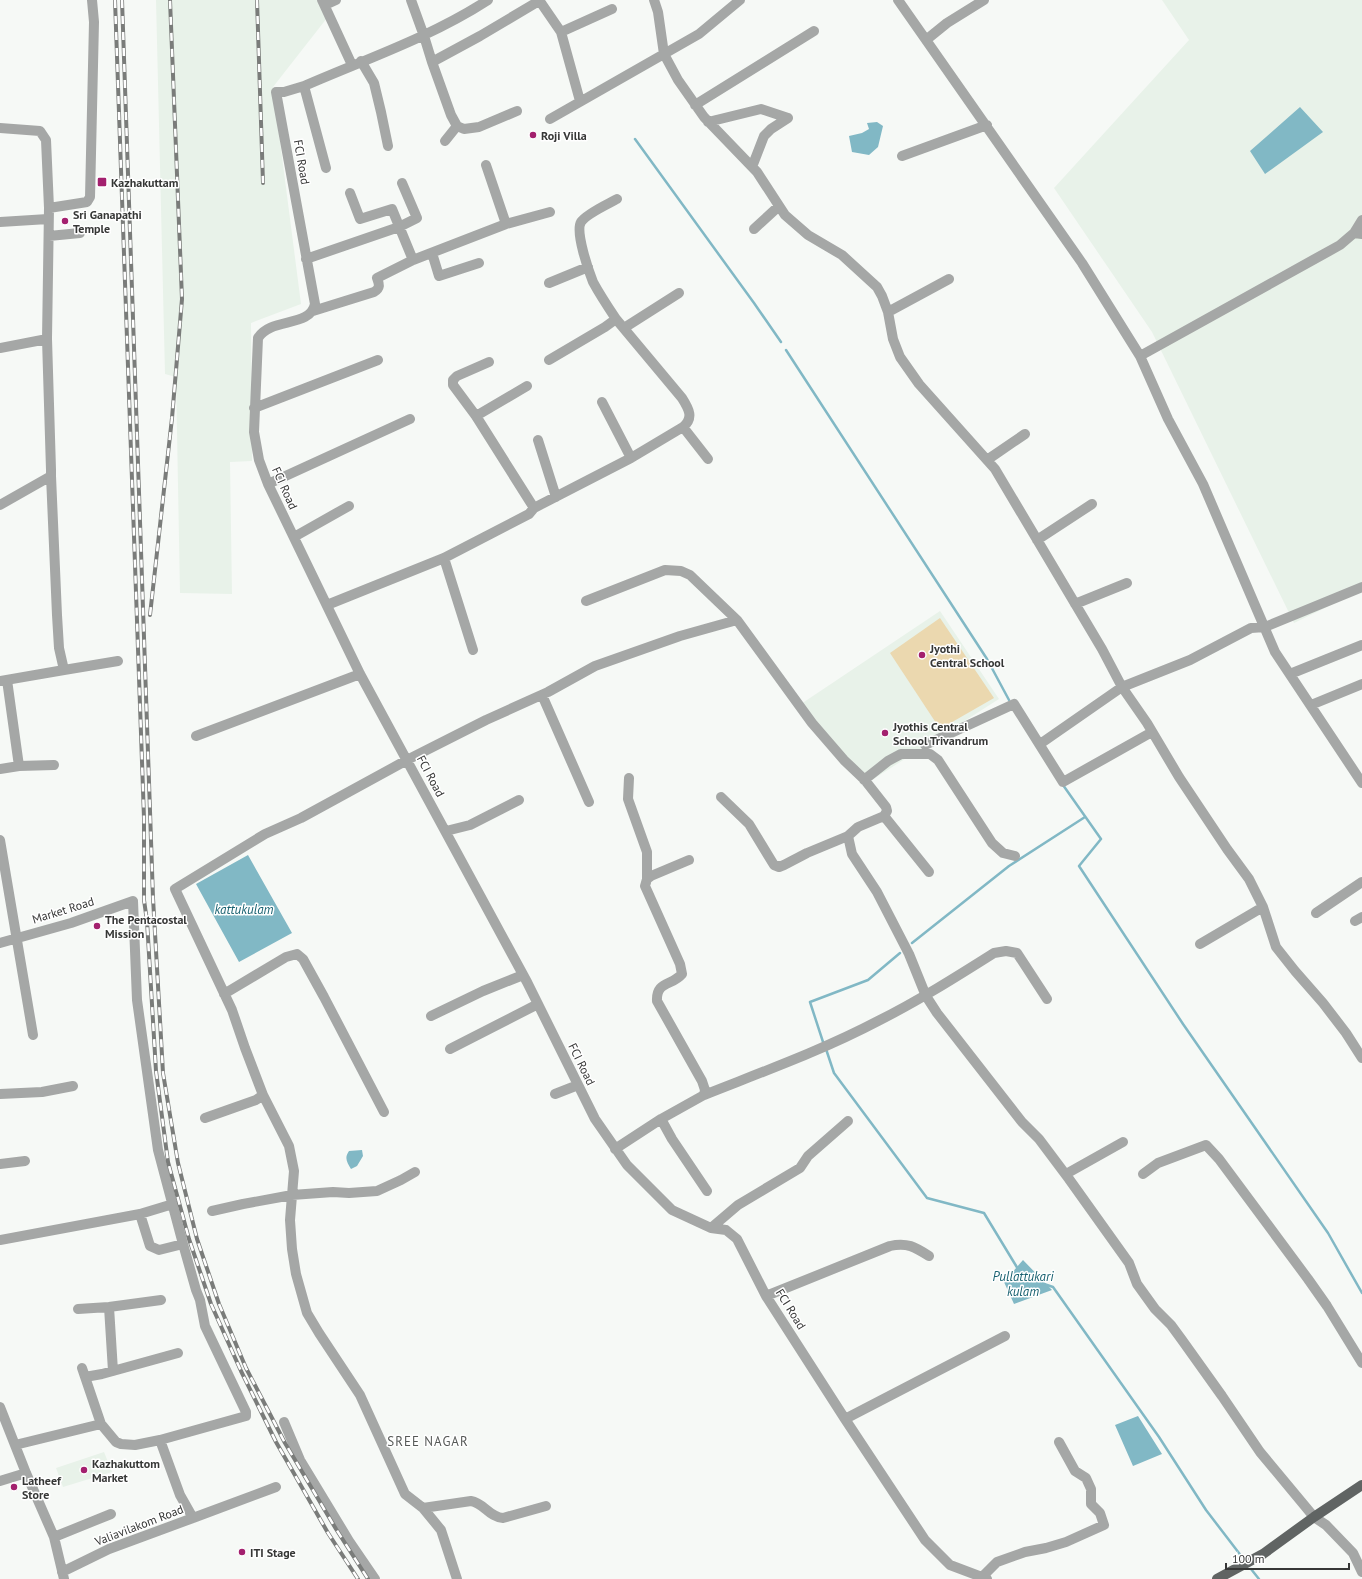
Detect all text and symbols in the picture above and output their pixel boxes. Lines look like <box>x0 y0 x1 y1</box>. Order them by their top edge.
place label: Roji Villa <box>541 128 587 143</box>
marker: Roji Villa <box>528 130 538 140</box>
street label: FCI Road <box>291 138 313 186</box>
place label: Kazhakuttam <box>111 175 179 190</box>
marker: Kazhakuttam <box>96 176 108 188</box>
place label: Sri Ganapathi Temple <box>73 207 142 236</box>
marker: Sri Ganapathi Temple <box>60 216 70 226</box>
street label: FCI Road <box>269 464 301 512</box>
place label: Jyothi Central School <box>929 641 1005 670</box>
marker: Jyothi Central School <box>917 650 927 660</box>
place label: Jyothis Central School Trivandrum <box>892 719 988 748</box>
marker: Jyothis Central School Trivandrum <box>880 728 890 738</box>
street label: FCI Road <box>414 753 448 799</box>
street label: Market Road <box>30 893 96 927</box>
water label: kattukulam <box>215 901 274 918</box>
place label: The Pentacostal Mission <box>105 912 187 941</box>
marker: The Pentacostal Mission <box>92 921 102 931</box>
street label: FCI Road <box>565 1040 599 1088</box>
water label: Pullattukari kulam <box>992 1268 1054 1300</box>
street label: FCI Road <box>773 1286 809 1332</box>
district label: SREE NAGAR <box>387 1433 469 1450</box>
place label: Kazhakuttom Market <box>92 1456 160 1485</box>
marker: Kazhakuttom Market <box>79 1465 89 1475</box>
place label: Latheef Store <box>22 1473 62 1502</box>
marker: Latheef Store <box>9 1482 19 1492</box>
street label: Valiavilakom Road <box>92 1501 185 1549</box>
place label: ITI Stage <box>250 1545 296 1560</box>
scale bar <box>1226 1545 1349 1571</box>
marker: ITI Stage <box>237 1547 247 1557</box>
text: 100 m <box>1232 1551 1265 1566</box>

